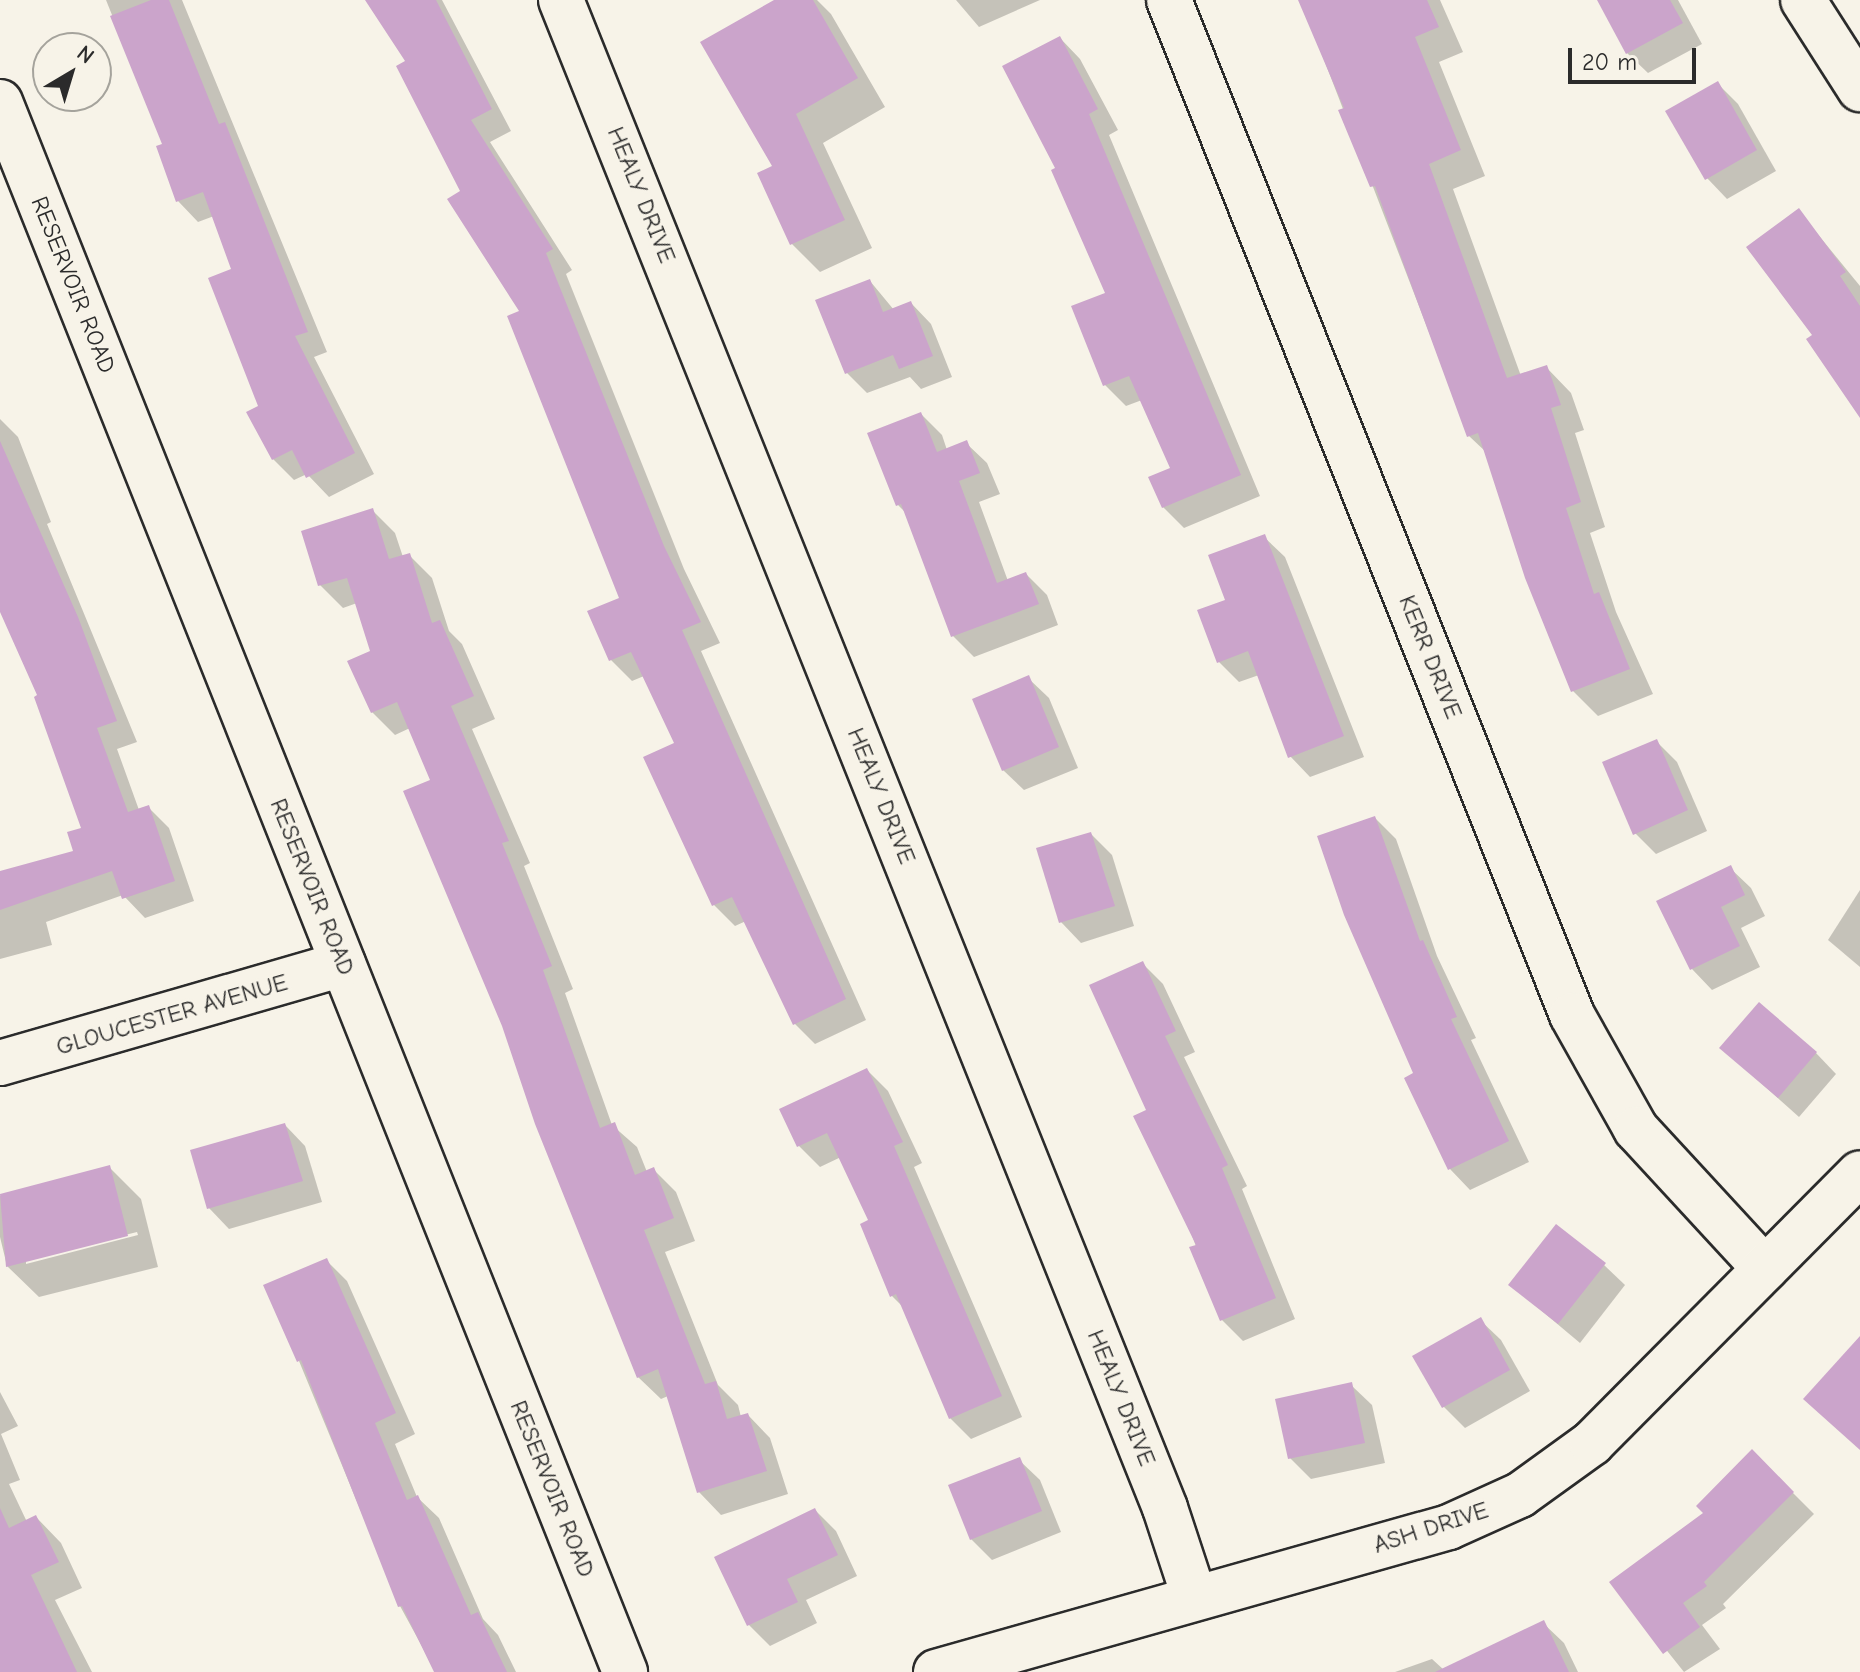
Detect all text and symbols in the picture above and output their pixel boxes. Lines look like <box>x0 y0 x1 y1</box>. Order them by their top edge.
north arrow <box>32 32 112 112</box>
scale bar <box>1572 32 1700 82</box>
text: N <box>72 40 99 69</box>
text: 20 m <box>1582 48 1637 76</box>
street label: HEALY DRIVE <box>601 123 681 267</box>
street label: RESERVOIR ROAD <box>24 192 122 378</box>
street label: KERR DRIVE <box>1392 591 1468 723</box>
street label: HEALY DRIVE <box>841 724 921 868</box>
street label: RESERVOIR ROAD <box>263 794 361 980</box>
street label: GLOUCESTER AVENUE <box>53 968 291 1062</box>
street label: HEALY DRIVE <box>1081 1326 1161 1470</box>
street label: RESERVOIR ROAD <box>503 1396 601 1582</box>
street label: ASH DRIVE <box>1370 1496 1492 1560</box>

